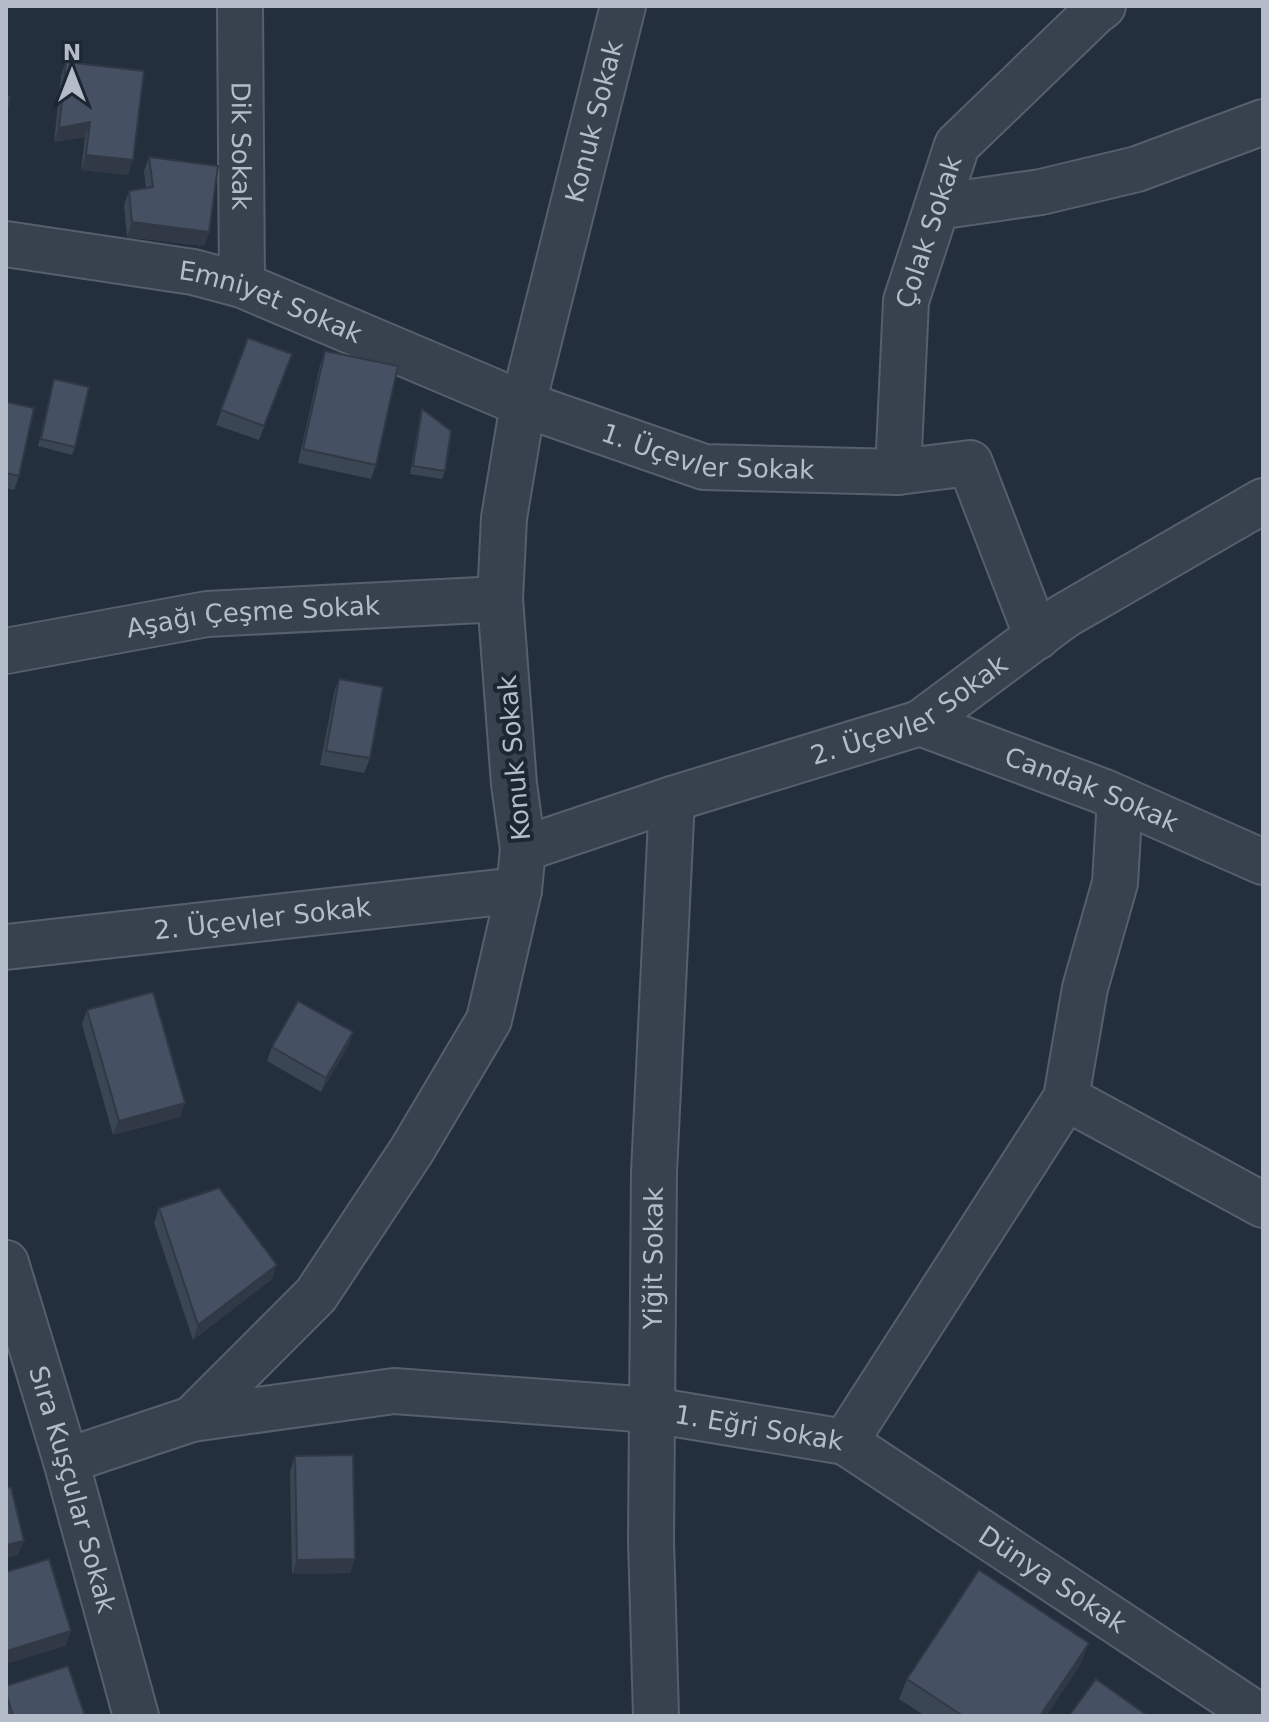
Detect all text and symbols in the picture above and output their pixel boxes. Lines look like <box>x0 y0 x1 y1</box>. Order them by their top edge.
north arrow <box>32 32 112 112</box>
street label: Konuk Sokak <box>559 37 629 206</box>
text: N <box>63 40 81 65</box>
street label: Dik Sokak <box>226 82 256 210</box>
street label: Çolak Sokak <box>890 152 968 312</box>
street label: Emniyet Sokak <box>177 255 367 349</box>
street label: 1. Üçevler Sokak <box>597 417 815 485</box>
street label: Aşağı Çeşme Sokak <box>124 590 380 644</box>
street label: 2. Üçevler Sokak <box>807 649 1013 771</box>
street label: Konuk Sokak <box>492 674 536 842</box>
street label: Candak Sokak <box>1001 741 1183 838</box>
street label: 2. Üçevler Sokak <box>152 892 372 945</box>
street label: Yiğit Sokak <box>638 1187 669 1330</box>
street label: Sıra Kuşçular Sokak <box>23 1362 122 1616</box>
street label: 1. Eğri Sokak <box>673 1399 846 1456</box>
street label: Dünya Sokak <box>973 1520 1132 1639</box>

